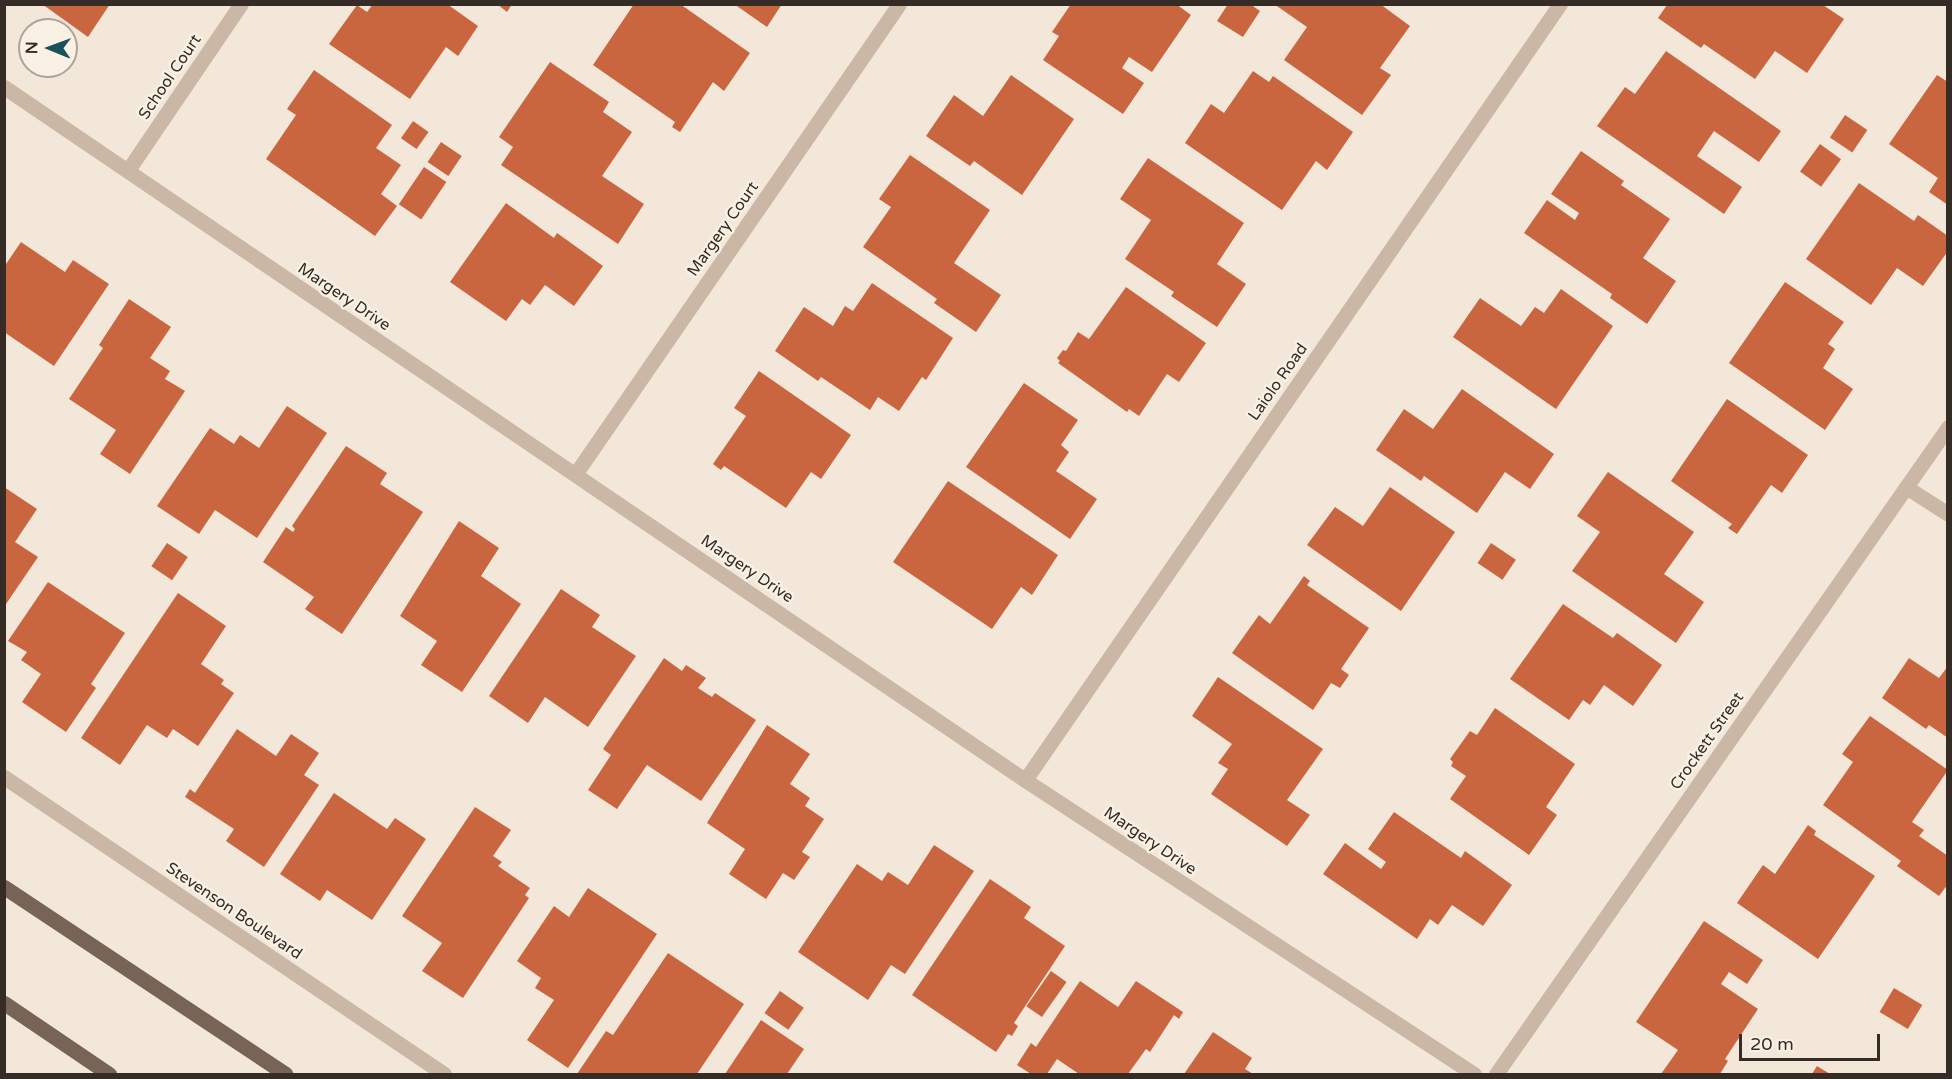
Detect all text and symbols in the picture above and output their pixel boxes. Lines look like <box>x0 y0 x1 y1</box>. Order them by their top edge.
north arrow <box>18 18 78 78</box>
street label: School Court <box>135 31 205 123</box>
text: N <box>22 41 42 54</box>
street label: Margery Court <box>683 178 763 280</box>
street label: Margery Drive <box>294 259 394 335</box>
street label: Laiolo Road <box>1244 340 1312 424</box>
street label: Margery Drive <box>697 531 797 607</box>
street label: Crockett Street <box>1666 688 1748 794</box>
street label: Margery Drive <box>1100 803 1200 879</box>
street label: Stevenson Boulevard <box>162 858 306 964</box>
scale bar <box>1742 1022 1883 1060</box>
text: 20 m <box>1750 1033 1794 1055</box>

